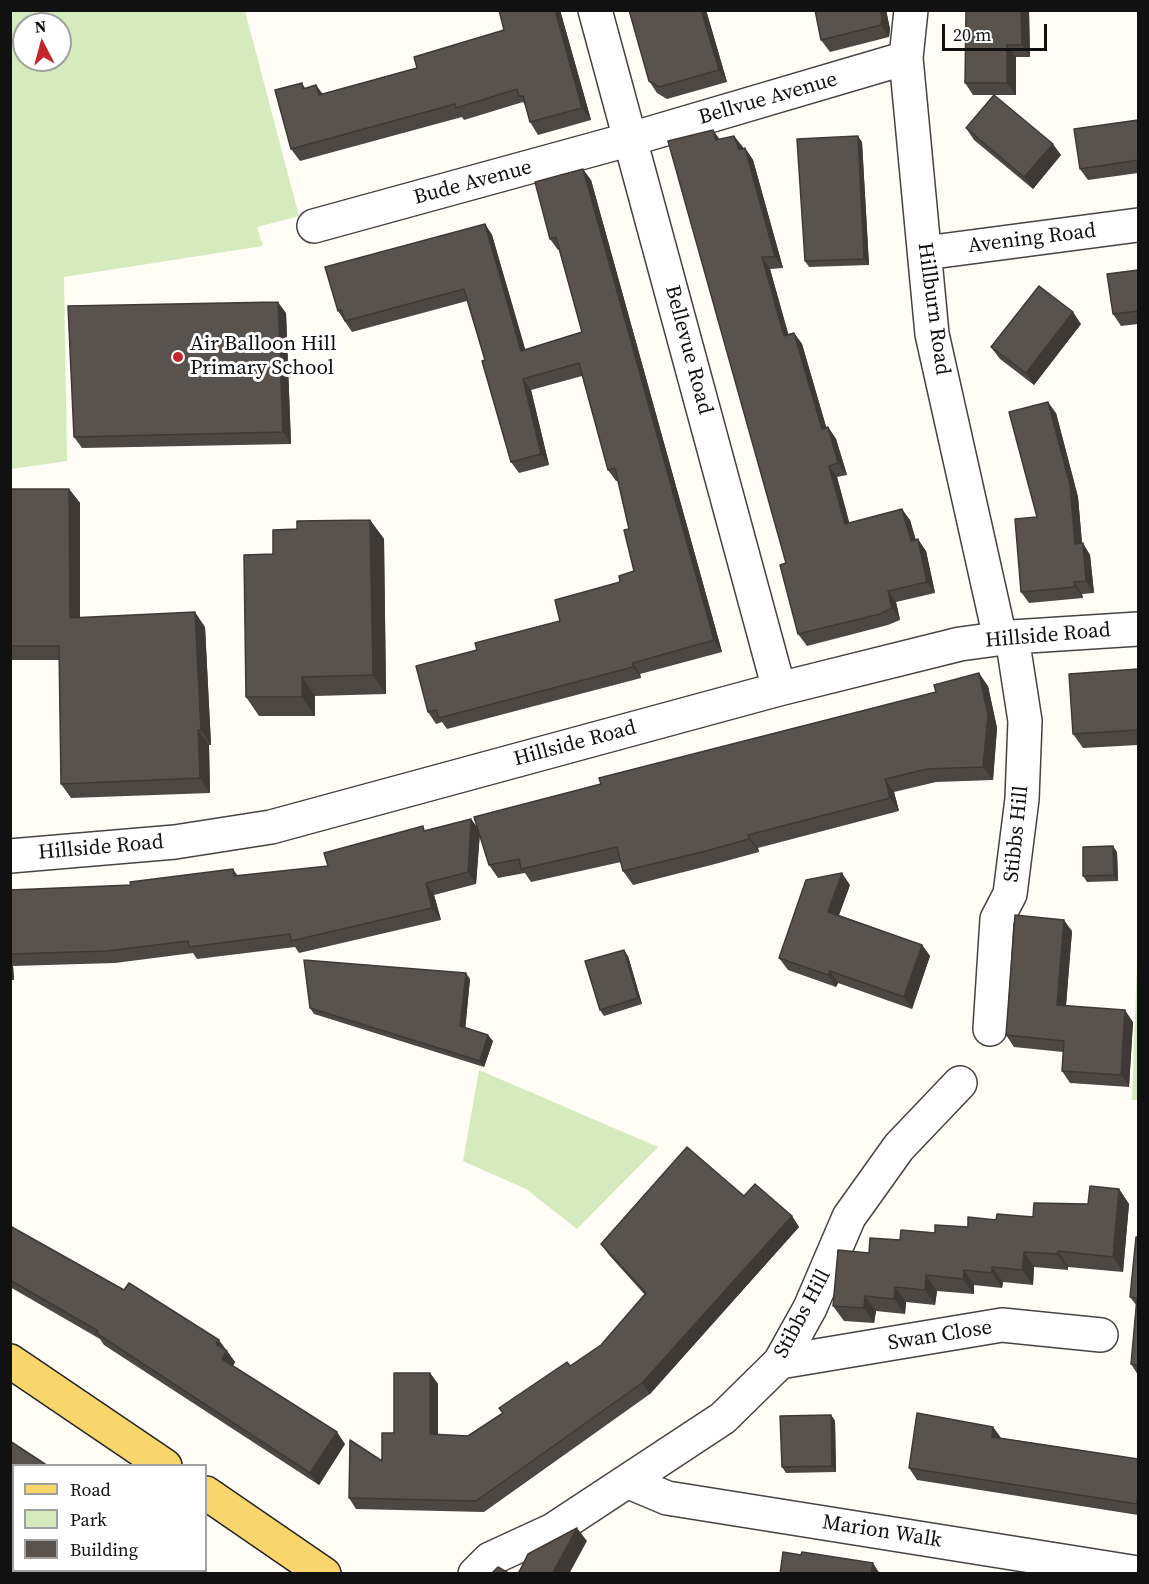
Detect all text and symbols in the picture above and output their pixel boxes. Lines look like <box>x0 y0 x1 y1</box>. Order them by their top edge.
north arrow <box>12 12 72 72</box>
scale bar <box>945 12 1050 50</box>
text: N <box>33 15 47 38</box>
text: 20 m <box>953 22 991 47</box>
street label: Bellvue Avenue <box>696 67 840 131</box>
street label: Bude Avenue <box>411 155 535 211</box>
street label: Avening Road <box>967 219 1097 259</box>
street label: Hillburn Road <box>911 241 955 377</box>
street label: Bellevue Road <box>659 283 717 417</box>
place label: Air Balloon Hill Primary School <box>190 332 336 382</box>
marker: Air Balloon Hill Primary School <box>171 350 185 364</box>
street label: Hillside Road <box>984 618 1112 654</box>
street label: Hillside Road <box>511 716 639 772</box>
street label: Stibbs Hill <box>999 784 1035 884</box>
street label: Hillside Road <box>37 830 165 866</box>
street label: Stibbs Hill <box>769 1265 837 1363</box>
street label: Swan Close <box>886 1315 994 1357</box>
legend <box>12 1464 207 1572</box>
text: Road <box>70 1477 111 1502</box>
text: Park <box>70 1507 107 1532</box>
street label: Marion Walk <box>820 1510 944 1554</box>
text: Building <box>70 1537 138 1562</box>

